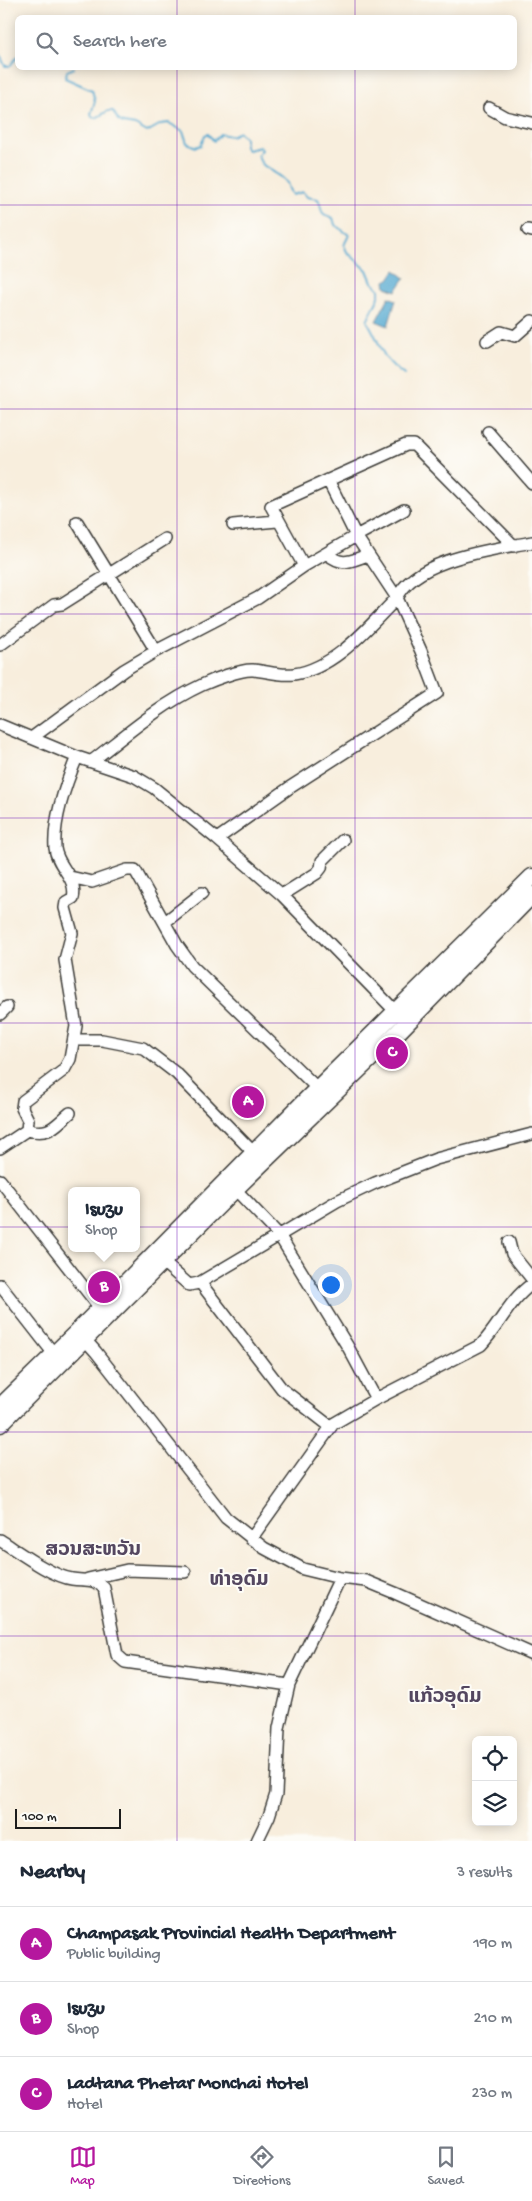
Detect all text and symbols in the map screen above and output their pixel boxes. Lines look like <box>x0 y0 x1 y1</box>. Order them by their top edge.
search box <box>15 15 517 70</box>
icon: search <box>33 29 61 57</box>
text: Search here <box>73 31 167 54</box>
pin: C <box>376 1034 408 1072</box>
pin: A <box>232 1083 264 1121</box>
popup <box>68 1187 140 1252</box>
text: Isuzu <box>85 1199 123 1222</box>
text: Shop <box>85 1222 117 1241</box>
pin: B <box>88 1268 120 1306</box>
your location <box>318 1272 344 1298</box>
district label: ສວນສະຫວັນ <box>45 1539 141 1563</box>
district label: ທ່າອຸດົມ <box>210 1569 268 1593</box>
district label: ແກ້ວອຸດົມ <box>408 1685 482 1710</box>
map controls <box>472 1736 517 1826</box>
button: locate <box>472 1736 517 1781</box>
button: layers <box>472 1781 517 1826</box>
scale bar <box>15 1806 121 1829</box>
text: 100 m <box>22 1809 57 1826</box>
text: Nearby <box>20 1861 85 1886</box>
text: 3 results <box>457 1864 512 1883</box>
text: Champasak Provincial Health Department <box>67 1923 395 1946</box>
text: A <box>31 1935 41 1954</box>
text: 190 m <box>473 1935 512 1954</box>
text: Public building <box>67 1946 161 1965</box>
text: Isuzu <box>67 1998 105 2021</box>
text: B <box>32 2010 40 2029</box>
text: 210 m <box>473 2010 512 2029</box>
text: Shop <box>67 2021 99 2040</box>
text: Ladtana Phetar Monchai Hotel <box>67 2073 308 2096</box>
text: C <box>32 2085 40 2104</box>
text: 230 m <box>472 2085 512 2104</box>
text: Hotel <box>67 2096 103 2115</box>
tab: Map <box>69 2143 97 2190</box>
tab: Directions <box>234 2143 291 2190</box>
tab: Saved <box>428 2143 463 2190</box>

